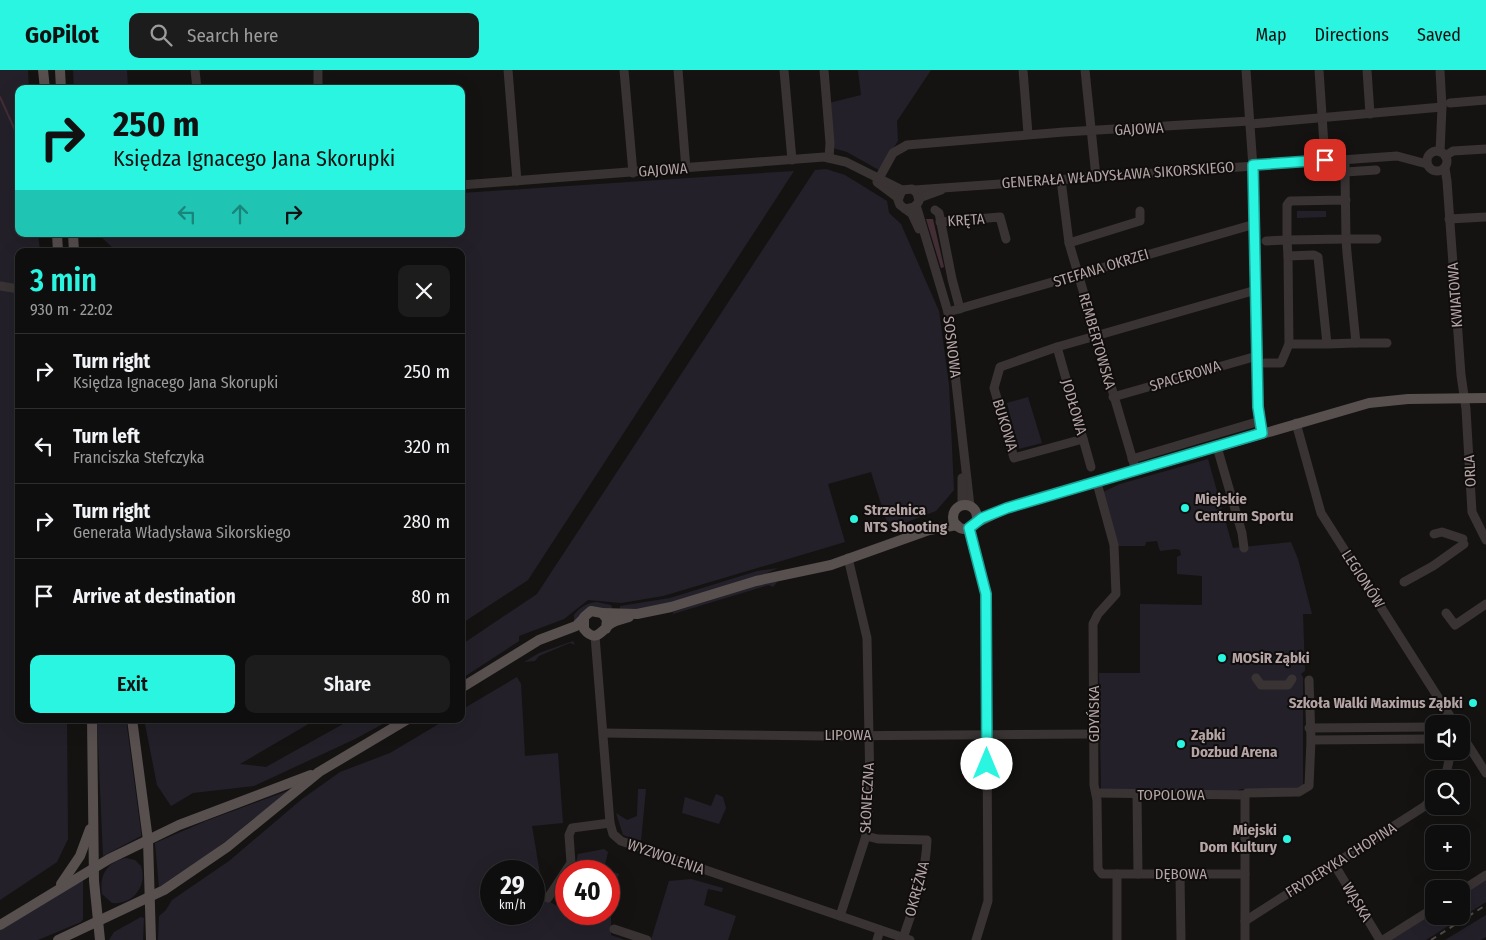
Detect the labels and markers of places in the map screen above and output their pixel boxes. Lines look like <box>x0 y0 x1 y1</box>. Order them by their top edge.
pin <box>1304 139 1346 181</box>
place label: Miejskie Centrum Sportu <box>1195 490 1294 525</box>
place label: Strzelnica NTS Shooting <box>864 501 948 536</box>
marker: Miejskie Centrum Sportu <box>1179 502 1191 514</box>
marker: Strzelnica NTS Shooting <box>848 513 860 525</box>
place label: MOSiR Ząbki <box>1232 649 1310 667</box>
marker: MOSiR Ząbki <box>1216 652 1228 664</box>
place label: Szkoła Walki Maximus Ząbki <box>1289 694 1463 712</box>
marker: Szkoła Walki Maximus Ząbki <box>1467 697 1479 709</box>
place label: Ząbki Dozbud Arena <box>1191 726 1278 761</box>
marker: Ząbki Dozbud Arena <box>1175 738 1187 750</box>
place label: Miejski Dom Kultury <box>1199 821 1278 856</box>
marker: Miejski Dom Kultury <box>1281 833 1293 845</box>

